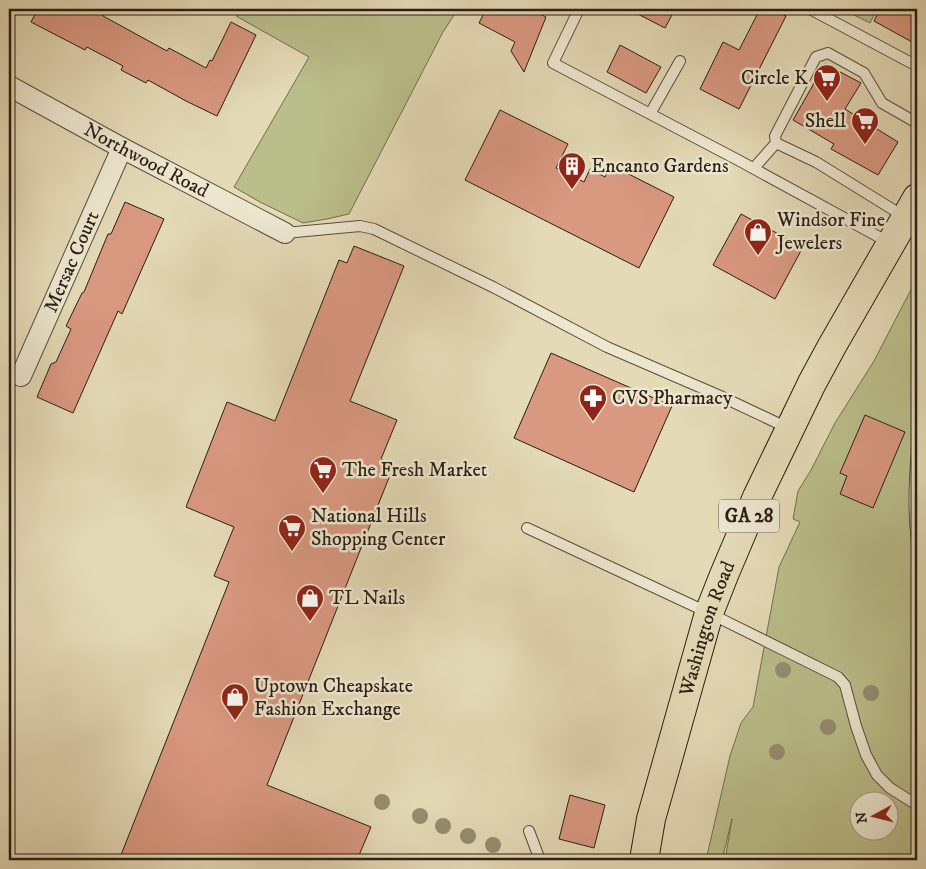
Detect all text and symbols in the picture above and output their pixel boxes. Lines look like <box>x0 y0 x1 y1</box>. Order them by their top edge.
supermarket icon: Circle K <box>812 63 842 102</box>
place label: Circle K <box>741 66 808 91</box>
supermarket icon: Shell <box>850 106 880 145</box>
place label: Shell <box>805 109 846 134</box>
street label: Northwood Road <box>79 117 213 204</box>
building icon: Encanto Gardens <box>557 151 587 190</box>
place label: Encanto Gardens <box>591 154 729 179</box>
street label: Mersac Court <box>38 207 105 316</box>
place label: Windsor Fine Jewelers <box>775 208 885 256</box>
shop icon: Windsor Fine Jewelers <box>743 217 773 256</box>
pharmacy icon: CVS Pharmacy <box>578 383 608 422</box>
place label: CVS Pharmacy <box>612 386 733 411</box>
supermarket icon: The Fresh Market <box>308 455 338 494</box>
place label: The Fresh Market <box>342 458 487 483</box>
road number: GA 28 <box>719 500 779 532</box>
place label: National Hills Shopping Center <box>311 504 446 552</box>
supermarket icon: National Hills Shopping Center <box>277 513 307 552</box>
street label: Washington Road <box>673 557 741 700</box>
shop icon: TL Nails <box>295 583 325 622</box>
place label: TL Nails <box>329 586 405 611</box>
place label: Uptown Cheapskate Fashion Exchange <box>254 674 413 722</box>
shop icon: Uptown Cheapskate Fashion Exchange <box>220 682 250 721</box>
north arrow <box>848 792 898 842</box>
text: N <box>852 810 872 824</box>

